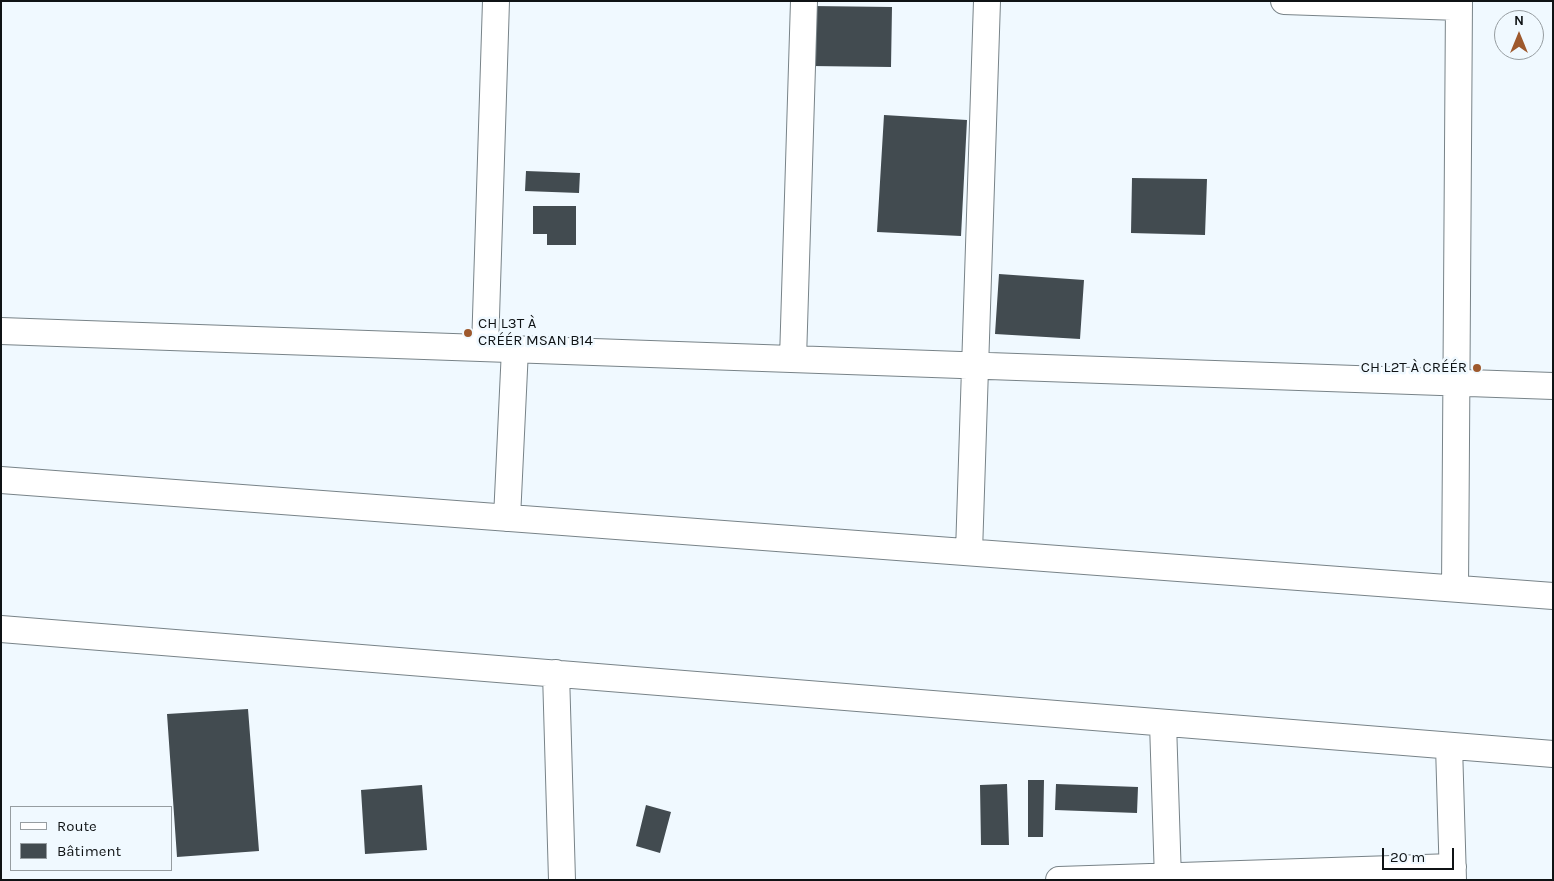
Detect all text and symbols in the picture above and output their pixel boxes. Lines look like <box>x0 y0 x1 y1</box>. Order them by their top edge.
north arrow <box>1494 10 1544 60</box>
text: N <box>1514 12 1524 29</box>
place label: CH L3T À CRÉÉR MSAN B14 <box>478 315 593 350</box>
marker: CH L3T À CRÉÉR MSAN B14 <box>462 327 474 339</box>
place label: CH L2T À CRÉÉR <box>1361 359 1467 377</box>
marker: CH L2T À CRÉÉR <box>1471 362 1483 374</box>
legend <box>10 806 172 871</box>
text: Route <box>57 817 97 835</box>
scale bar <box>1384 838 1456 870</box>
text: Bâtiment <box>57 842 121 860</box>
text: 20 m <box>1390 848 1425 866</box>

